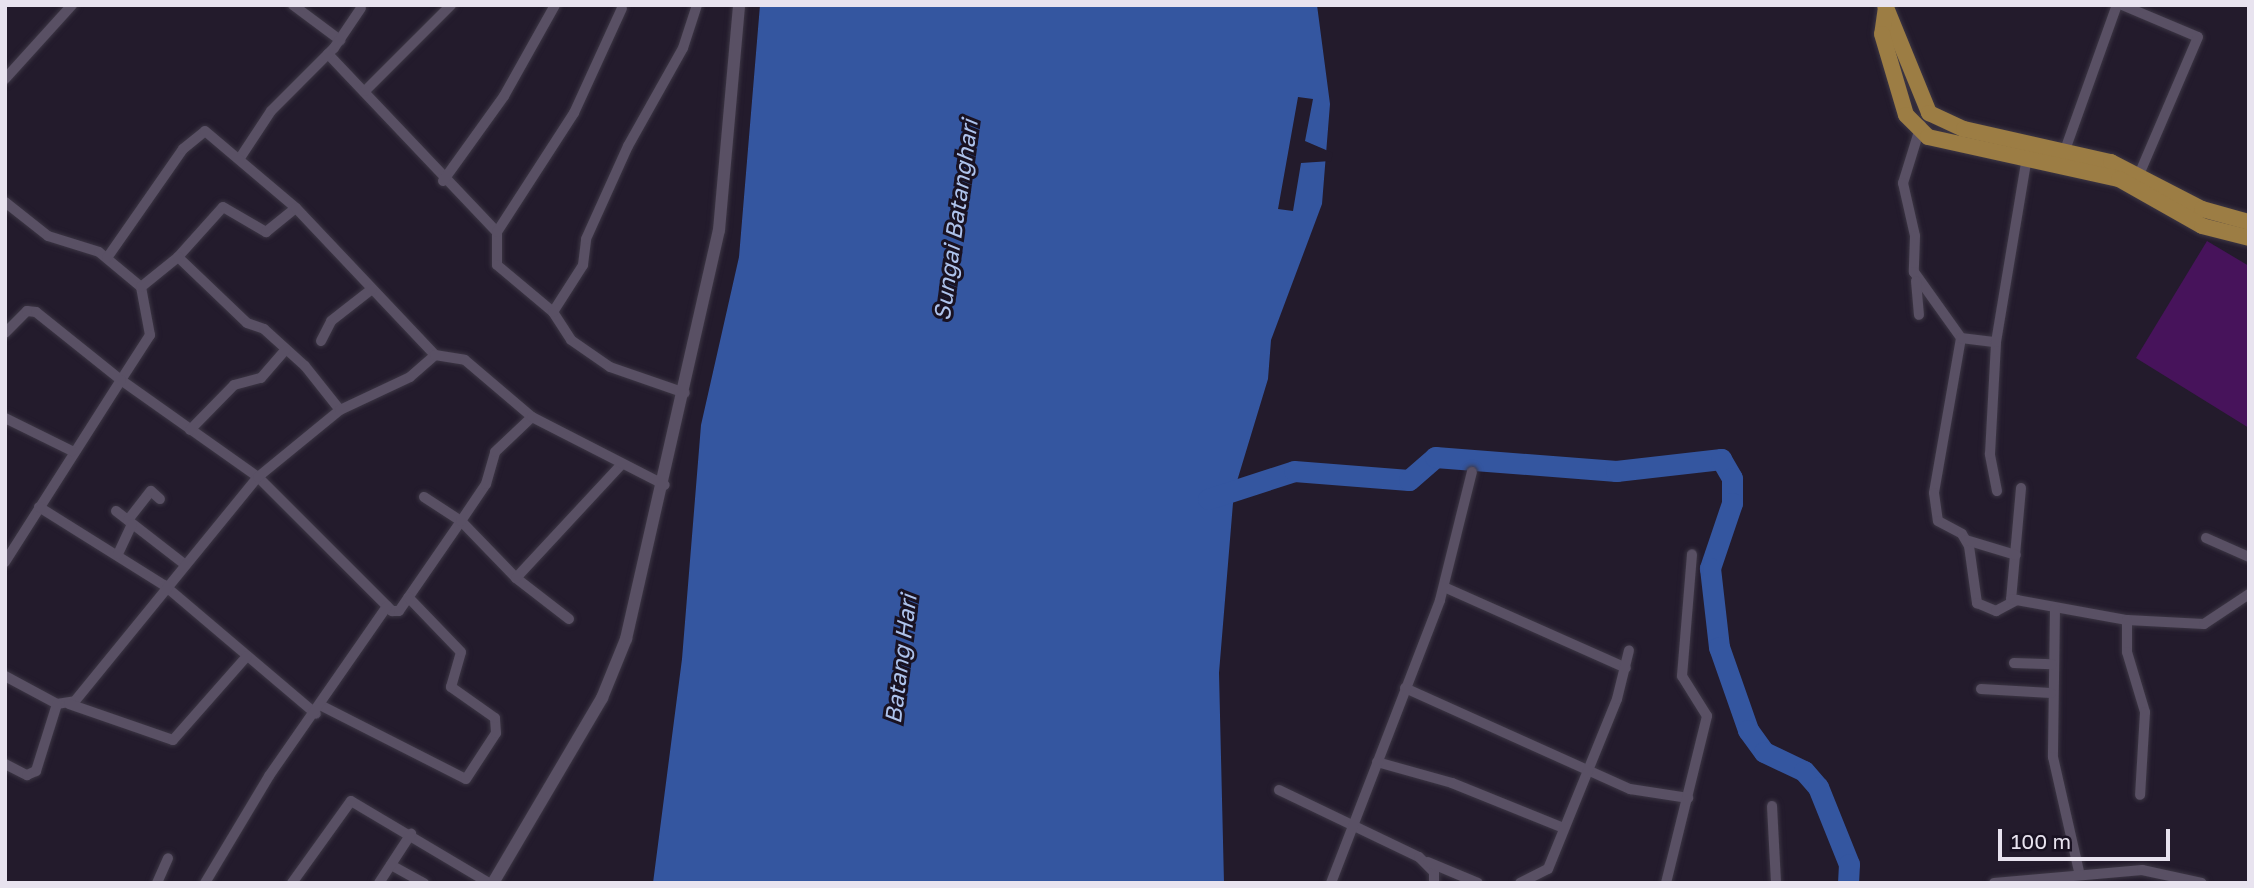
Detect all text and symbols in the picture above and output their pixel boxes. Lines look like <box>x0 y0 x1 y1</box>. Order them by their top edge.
water label: Sungai Batanghari <box>927 118 983 322</box>
water label: Batang Hari <box>878 593 922 725</box>
scale bar <box>2002 814 2174 858</box>
text: 100 m <box>2011 828 2071 854</box>

